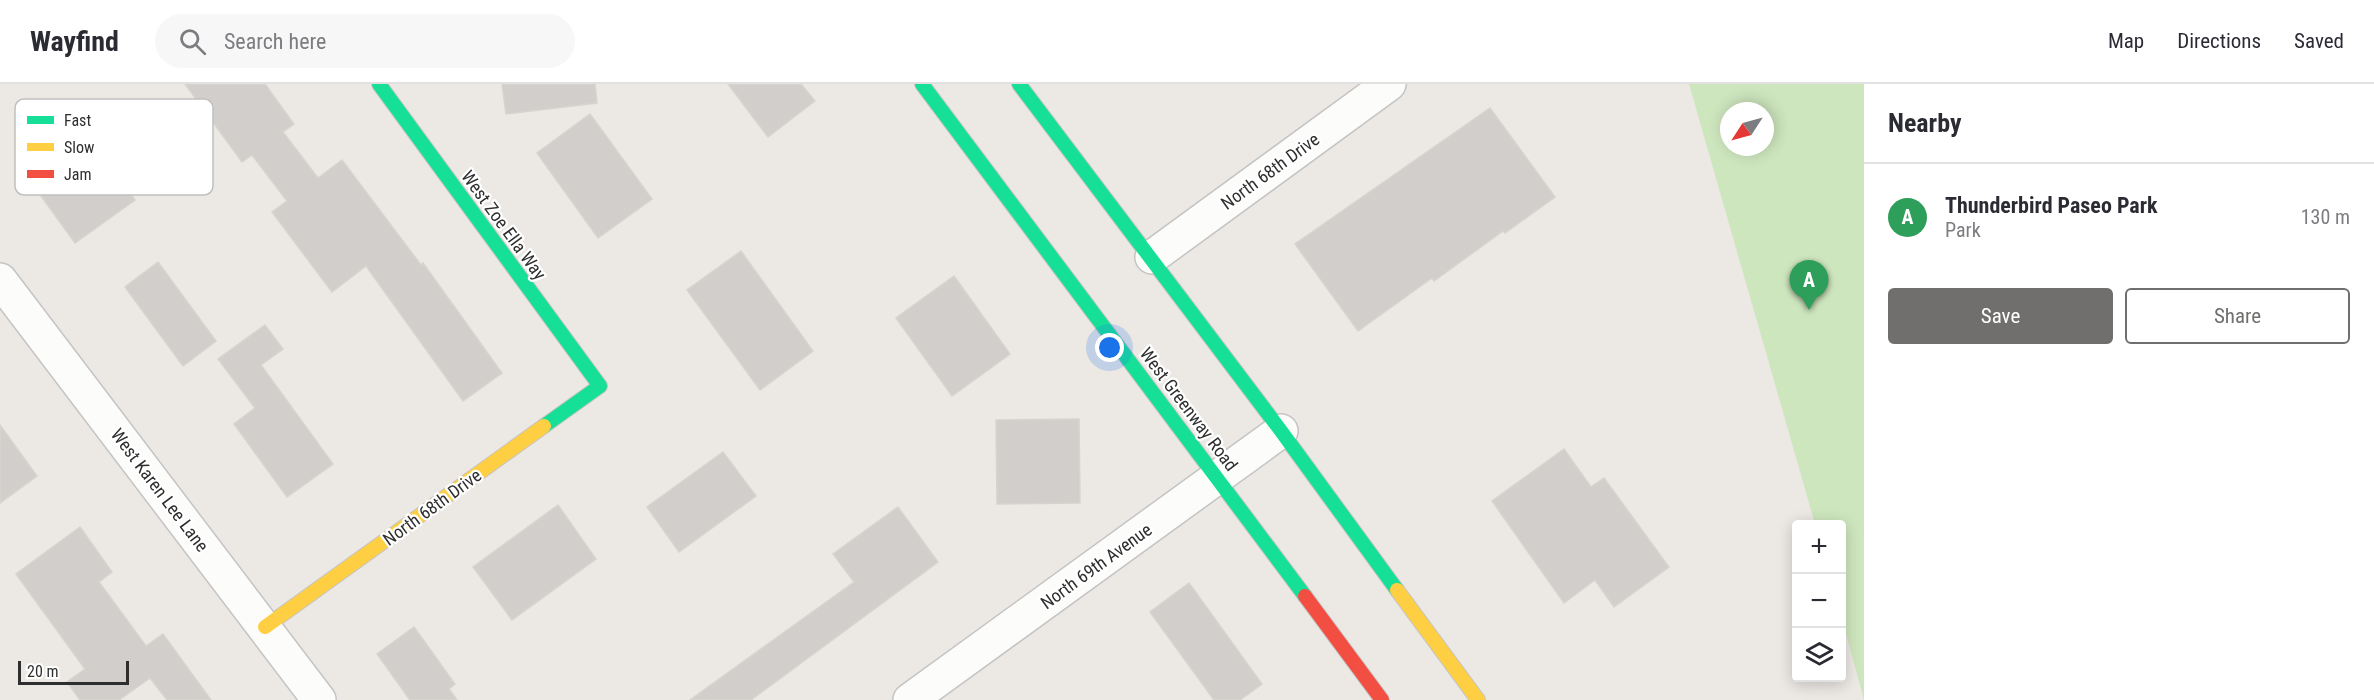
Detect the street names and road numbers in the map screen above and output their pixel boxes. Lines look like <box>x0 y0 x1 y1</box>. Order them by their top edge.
street label: North 68th Drive <box>1217 128 1323 214</box>
street label: West Zoe Ella Way <box>457 166 551 284</box>
street label: West Greenway Road <box>1136 343 1242 475</box>
street label: West Karen Lee Lane <box>107 424 213 556</box>
street label: North 68th Drive <box>379 464 485 550</box>
street label: North 69th Avenue <box>1036 519 1156 613</box>

